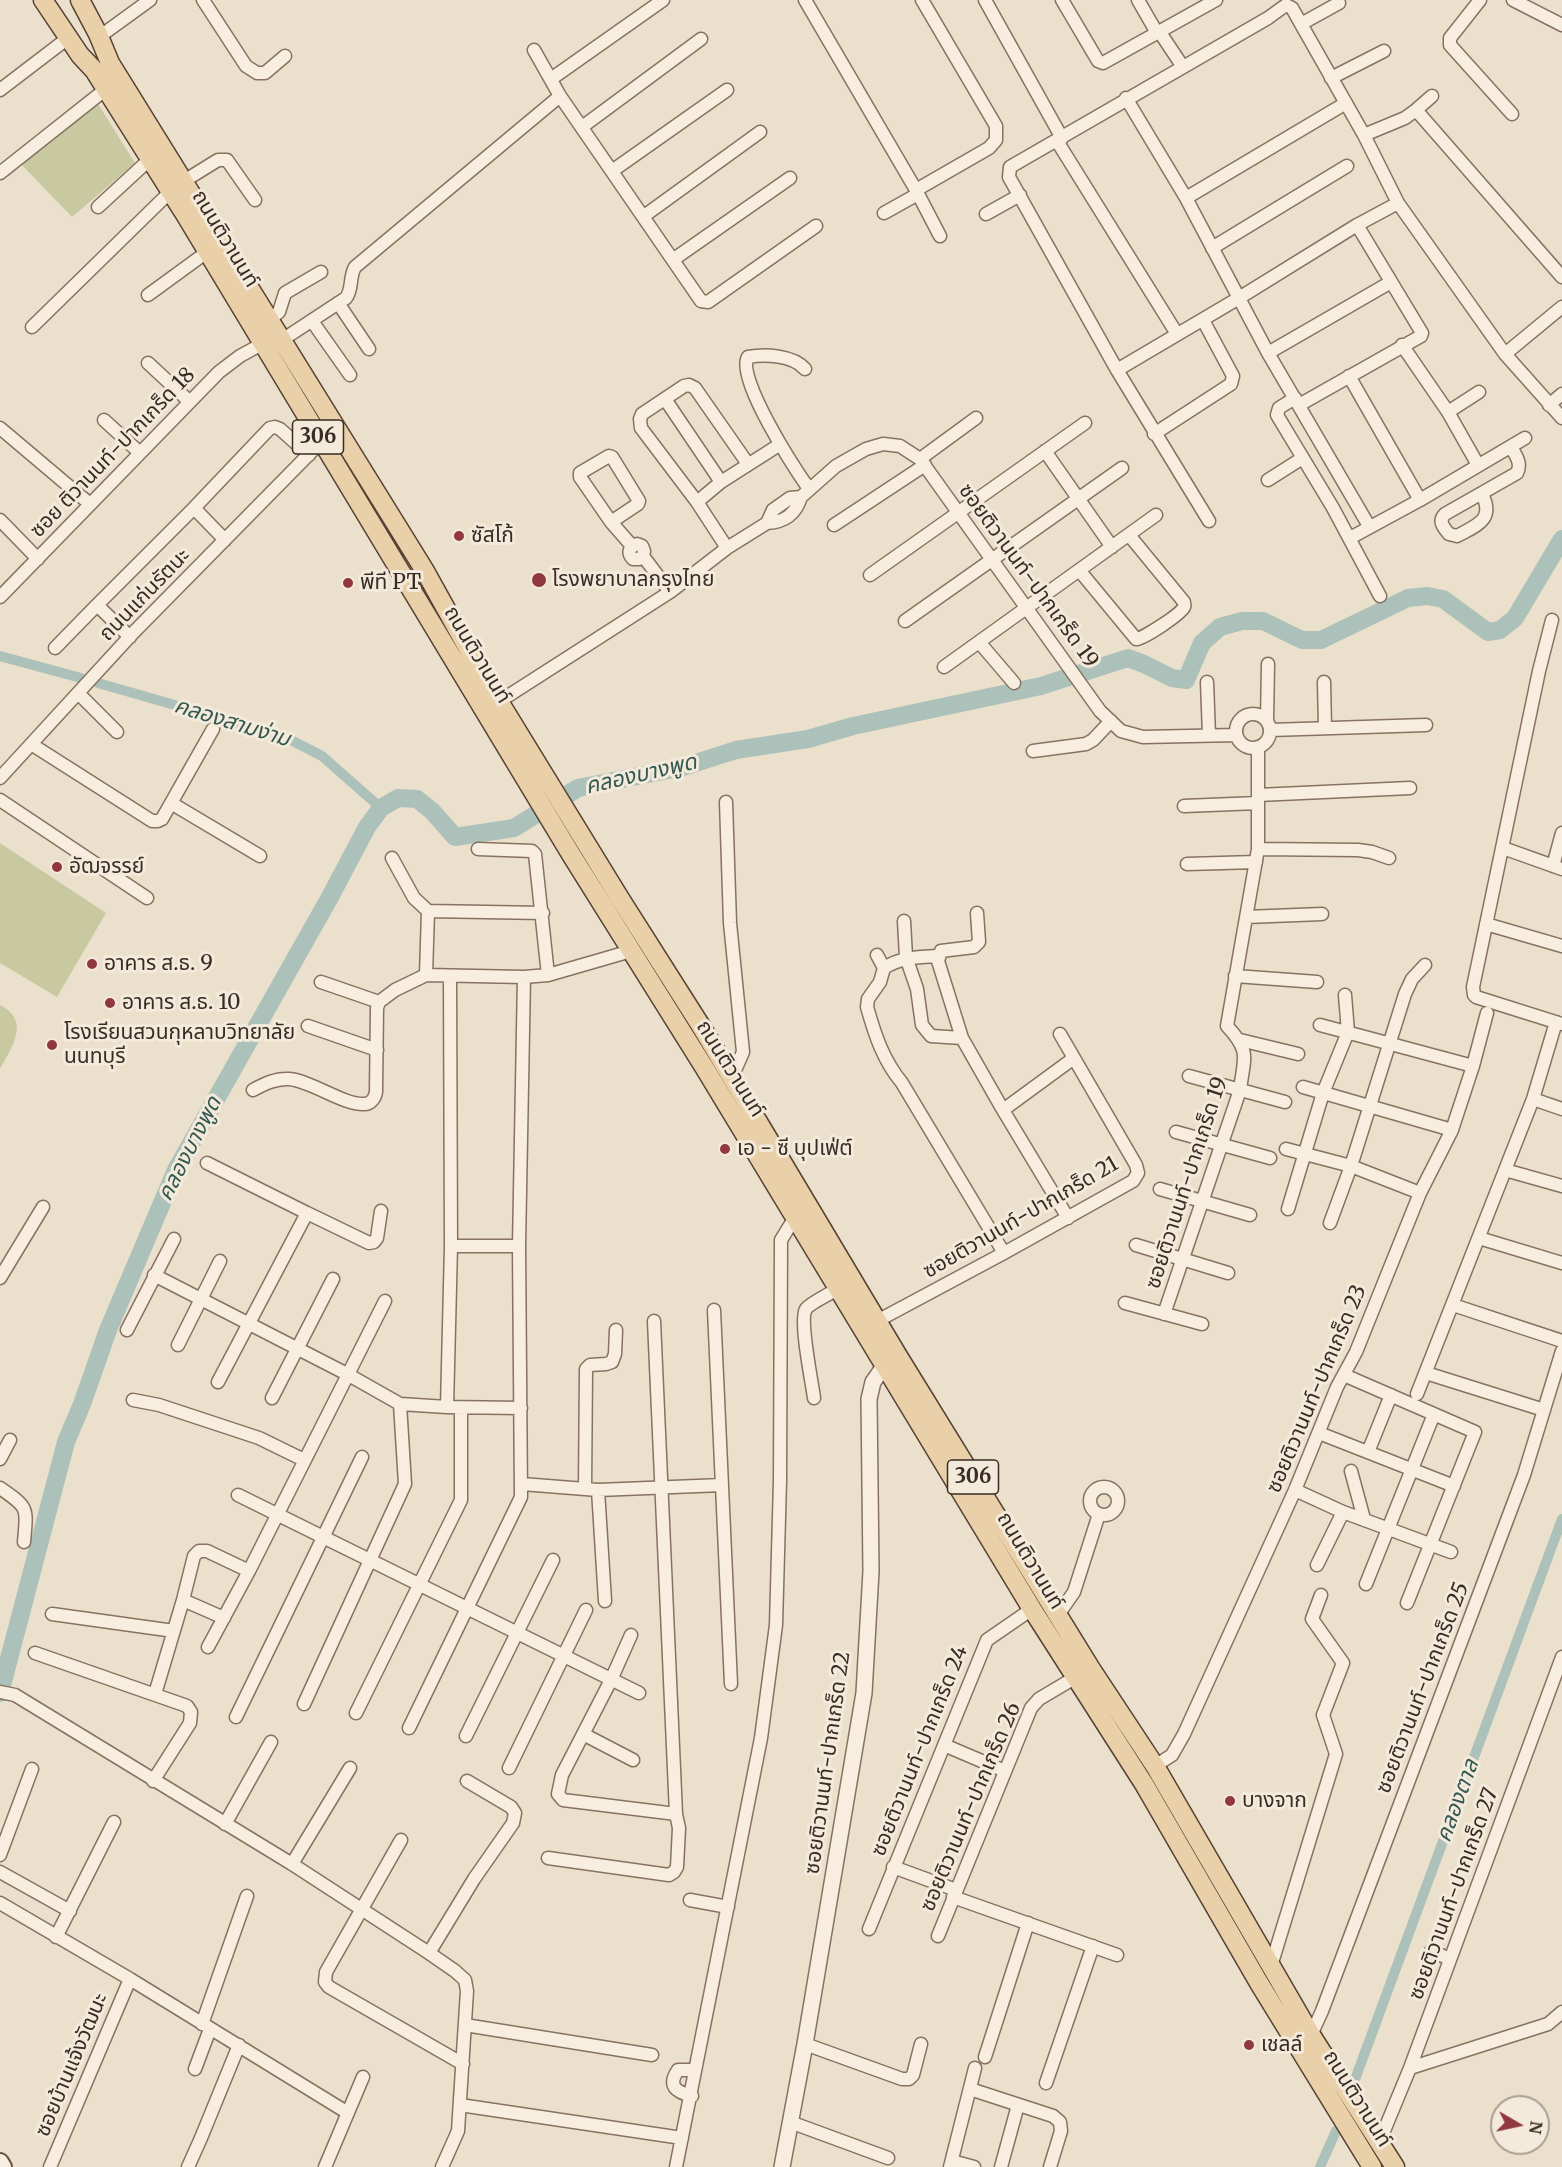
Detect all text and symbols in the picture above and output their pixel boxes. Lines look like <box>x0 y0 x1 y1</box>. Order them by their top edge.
street label: ถนนติวานนท์ <box>186 186 264 292</box>
street label: ซอย ติวานนท์-ปากเกร็ด 18 <box>25 363 201 543</box>
road number: 306 <box>292 420 344 454</box>
street label: ซอยติวานนท์-ปากเกร็ด 19 <box>953 479 1103 673</box>
place label: ซัสโก้ <box>471 523 514 549</box>
marker: ซัสโก้ <box>452 529 466 543</box>
street label: ถนนแก่นรัตนะ <box>94 543 196 647</box>
place label: โรงพยาบาลกรุงไทย <box>552 567 714 593</box>
place label: พีที PT <box>360 570 421 596</box>
marker: โรงพยาบาลกรุงไทย <box>530 571 548 589</box>
marker: พีที PT <box>341 576 355 590</box>
street label: ถนนติวานนท์ <box>438 602 516 708</box>
water label: คลองสามง่าม <box>171 693 293 753</box>
water label: คลองบางพูด <box>583 749 699 801</box>
place label: อัฒจรรย์ <box>69 854 144 880</box>
marker: อัฒจรรย์ <box>50 860 64 874</box>
place label: อาคาร ส.ธ. 9 <box>104 951 213 977</box>
marker: อาคาร ส.ธ. 9 <box>85 957 99 971</box>
place label: อาคาร ส.ธ. 10 <box>122 990 240 1016</box>
marker: อาคาร ส.ธ. 10 <box>103 996 117 1010</box>
street label: ถนนติวานนท์ <box>690 1016 770 1122</box>
place label: โรงเรียนสวนกุหลาบวิทยาลัย นนทบุรี <box>64 1020 295 1070</box>
marker: โรงเรียนสวนกุหลาบวิทยาลัย นนทบุรี <box>45 1038 59 1052</box>
street label: ซอยติวานนท์-ปากเกร็ด 19 <box>1141 1074 1233 1292</box>
water label: คลองบางพูด <box>153 1092 227 1206</box>
place label: เอ - ซี บุปเฟ่ต์ <box>737 1136 853 1162</box>
marker: เอ - ซี บุปเฟ่ต์ <box>718 1142 732 1156</box>
street label: ซอยติวานนท์-ปากเกร็ด 21 <box>919 1152 1123 1284</box>
street label: ซอยติวานนท์-ปากเกร็ด 23 <box>1262 1281 1372 1497</box>
road number: 306 <box>948 1460 998 1494</box>
street label: ถนนติวานนท์ <box>991 1508 1069 1614</box>
street label: ซอยติวานนท์-ปากเกร็ด 25 <box>1371 1579 1475 1797</box>
street label: ซอยติวานนท์-ปากเกร็ด 24 <box>866 1642 974 1860</box>
street label: ซอยติวานนท์-ปากเกร็ด 22 <box>800 1650 856 1876</box>
street label: ซอยติวานนท์-ปากเกร็ด 26 <box>916 1699 1026 1915</box>
water label: คลองตาล <box>1431 1756 1485 1846</box>
street label: ซอยติวานนท์-ปากเกร็ด 27 <box>1404 1785 1504 2003</box>
place label: บางจาก <box>1242 1788 1307 1814</box>
marker: บางจาก <box>1223 1794 1237 1808</box>
street label: ซอยบ้านแจ้งวัฒนะ <box>30 1990 114 2140</box>
place label: เชลล์ <box>1261 2032 1302 2058</box>
marker: เชลล์ <box>1242 2038 1256 2052</box>
street label: ถนนติวานนท์ <box>1317 2046 1397 2152</box>
north arrow <box>1490 2095 1550 2155</box>
text: N <box>1525 2120 1547 2135</box>

